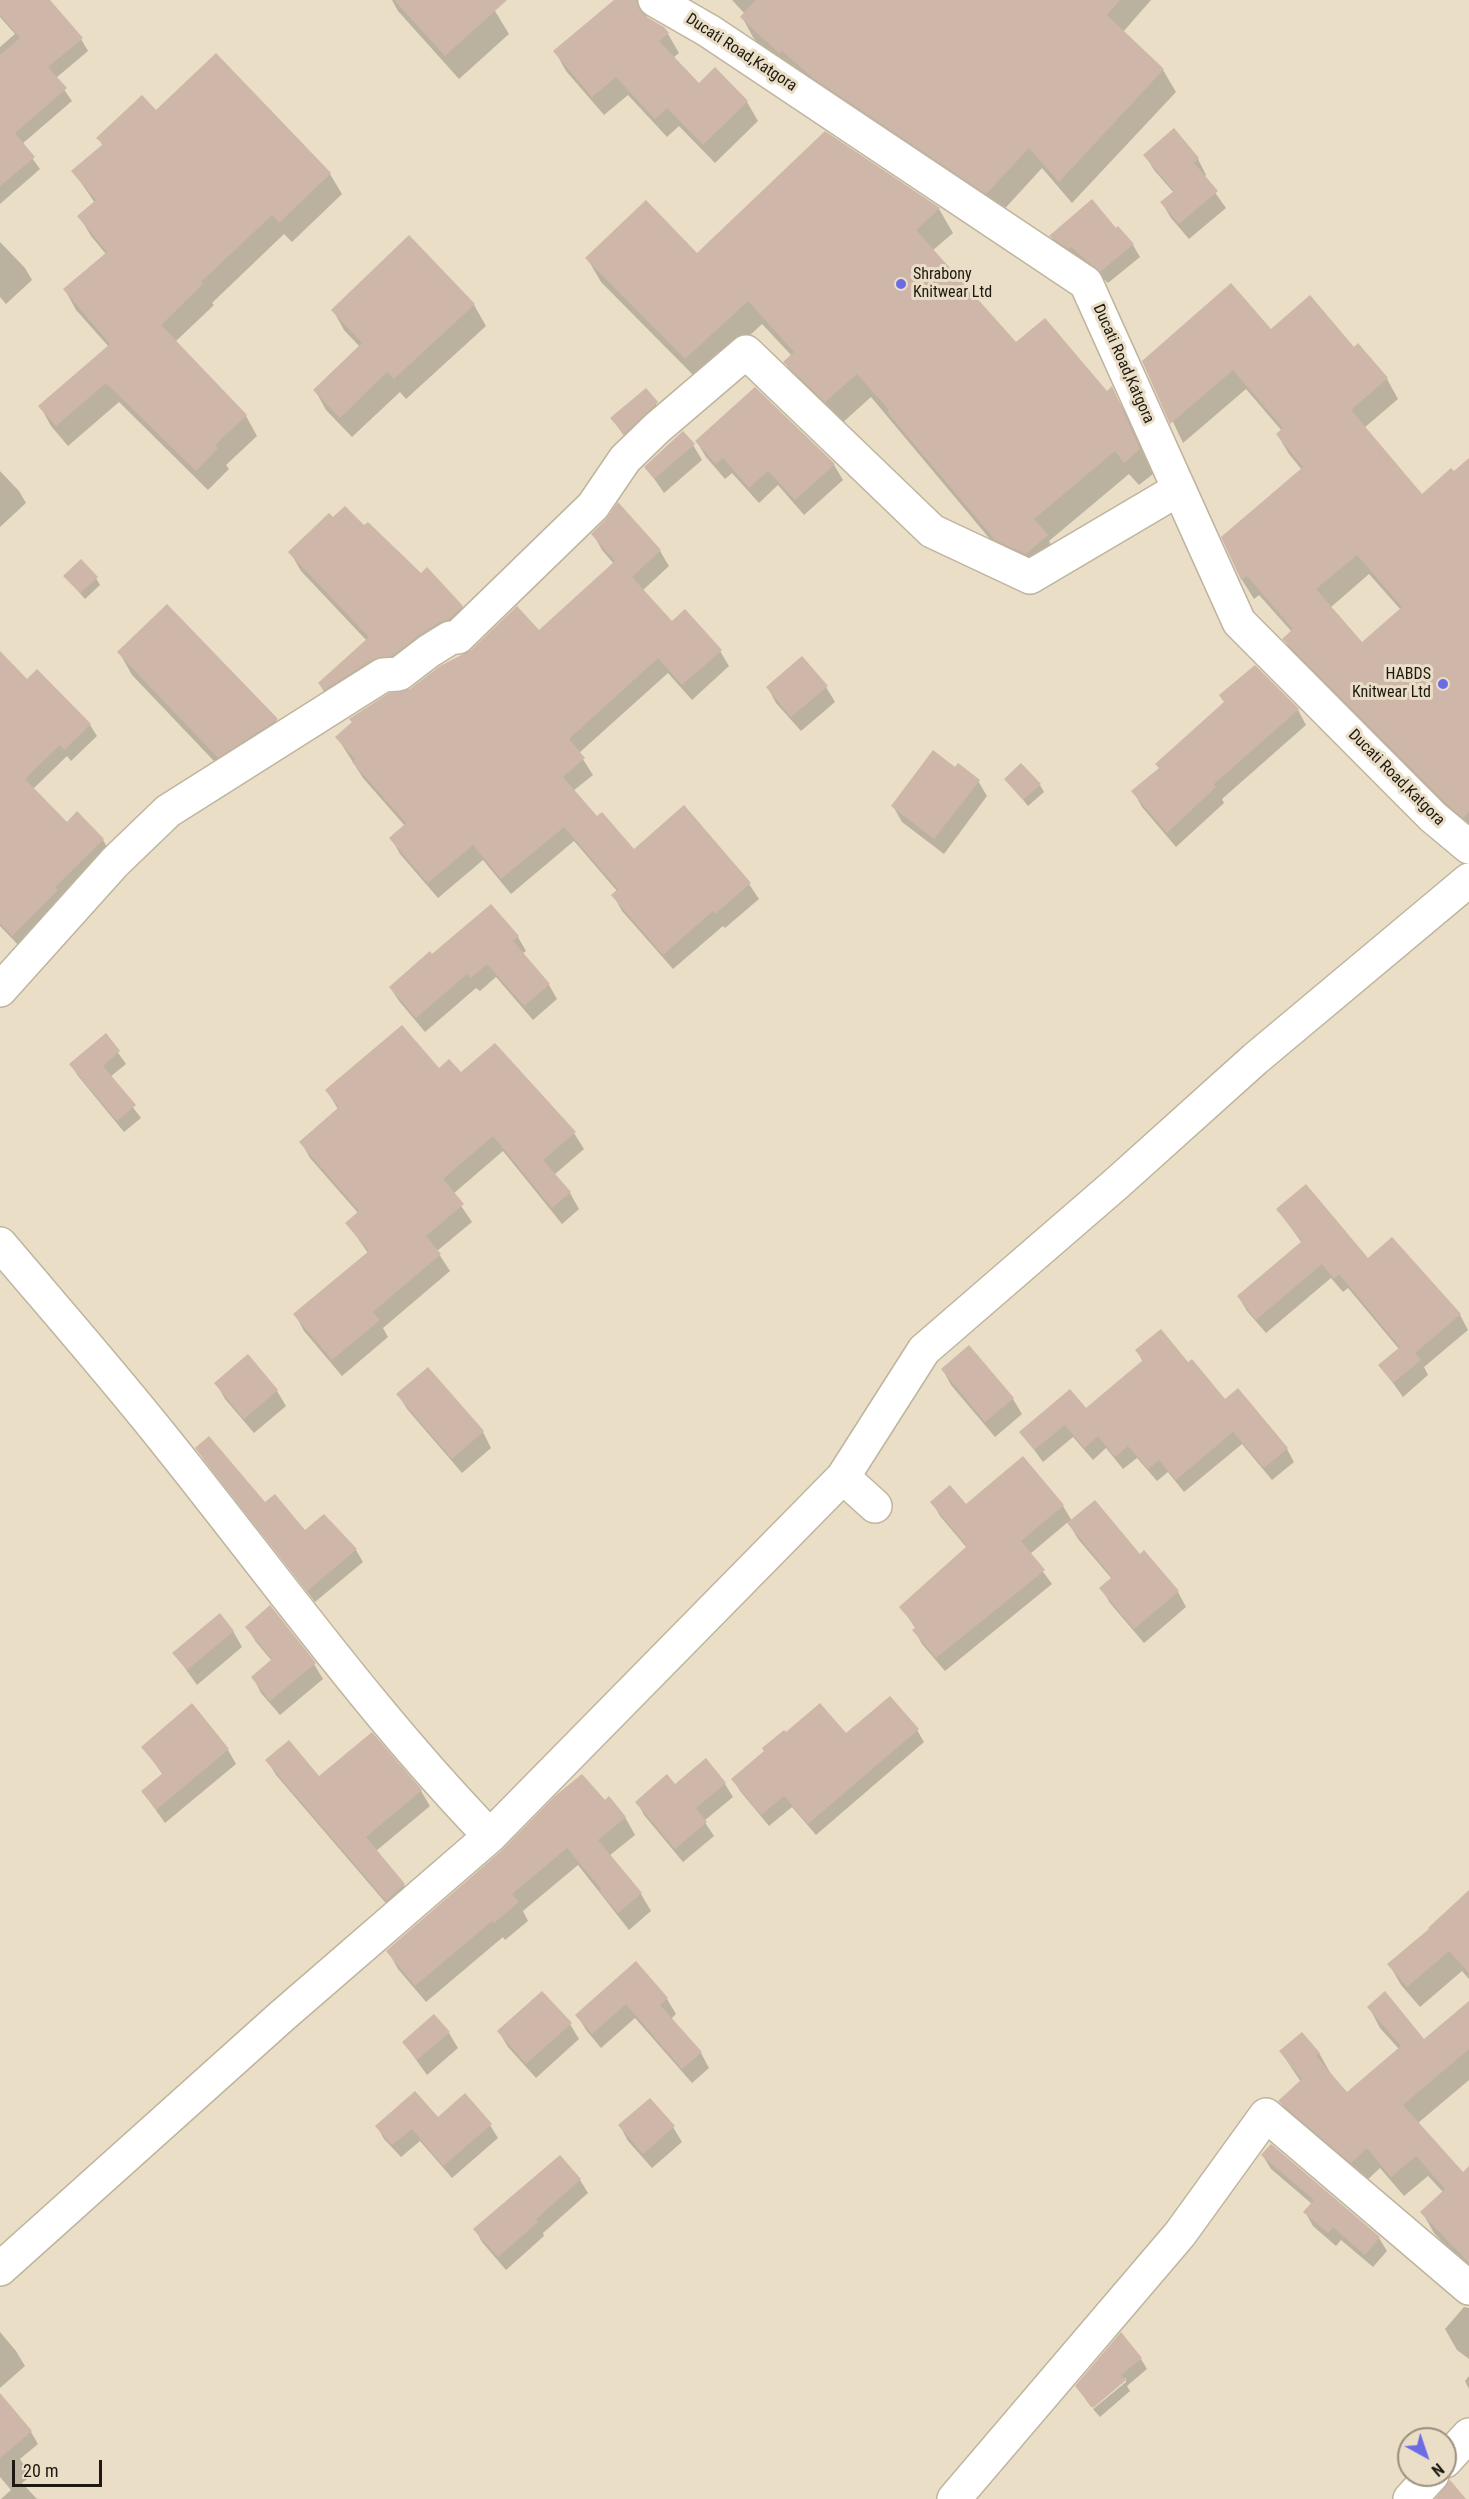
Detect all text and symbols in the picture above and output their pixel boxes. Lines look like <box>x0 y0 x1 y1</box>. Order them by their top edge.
street label: Ducati Road,Katgora <box>682 10 800 96</box>
place label: Shrabony Knitwear Ltd <box>913 265 992 303</box>
marker: Shrabony Knitwear Ltd <box>894 277 908 291</box>
street label: Ducati Road,Katgora <box>1088 301 1158 427</box>
place label: HABDS Knitwear Ltd <box>1352 665 1431 703</box>
marker: HABDS Knitwear Ltd <box>1436 677 1450 691</box>
street label: Ducati Road,Katgora <box>1344 726 1448 830</box>
north arrow <box>1397 2427 1457 2487</box>
scale bar <box>15 2448 105 2486</box>
text: N <box>1428 2459 1447 2480</box>
text: 20 m <box>23 2460 58 2481</box>

